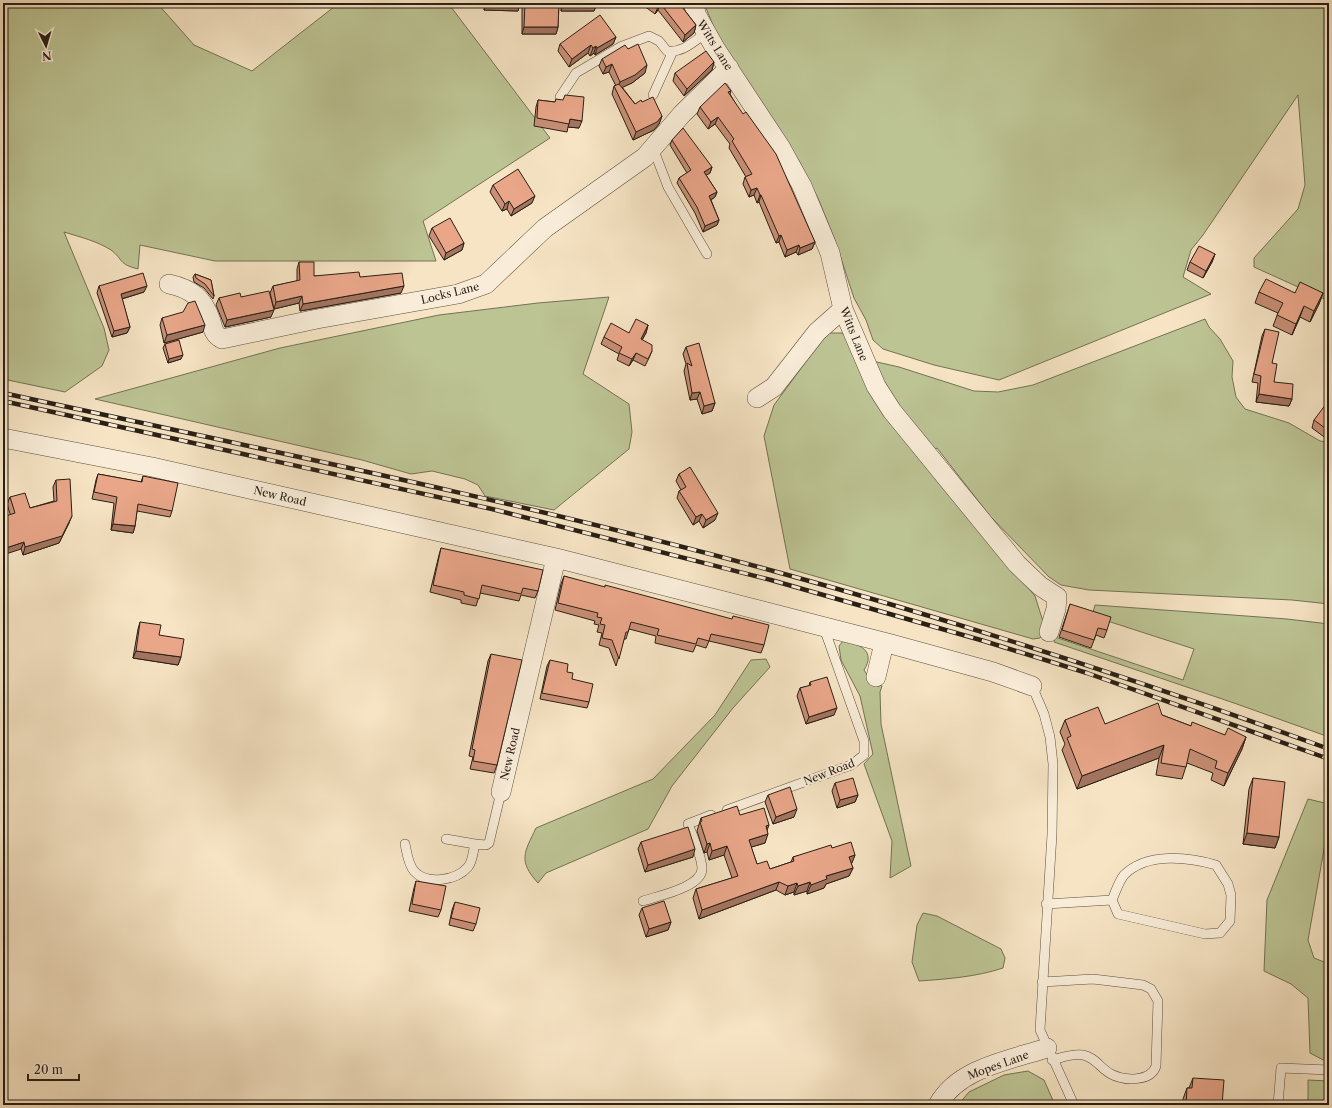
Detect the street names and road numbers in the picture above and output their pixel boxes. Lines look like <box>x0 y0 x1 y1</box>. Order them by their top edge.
street label: Witts Lane <box>693 16 736 73</box>
street label: Locks Lane <box>419 279 481 307</box>
street label: Witts Lane <box>836 304 871 363</box>
street label: New Road <box>252 483 308 509</box>
street label: New Road <box>497 726 523 782</box>
street label: New Road <box>801 756 857 788</box>
street label: Mopes Lane <box>965 1047 1031 1083</box>

